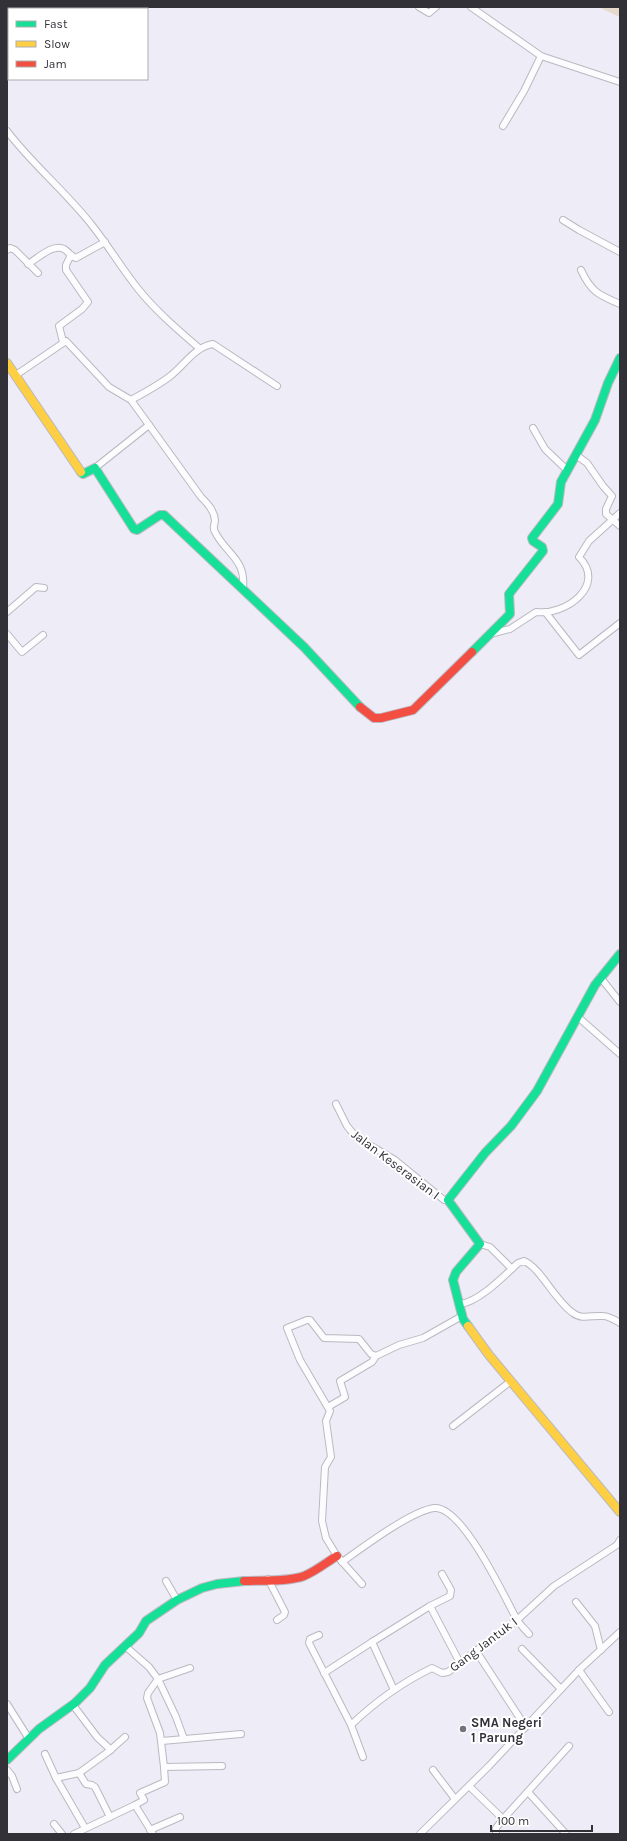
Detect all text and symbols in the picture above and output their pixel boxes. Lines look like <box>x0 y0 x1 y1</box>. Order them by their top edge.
legend <box>8 8 148 80</box>
text: Fast <box>44 17 68 31</box>
text: Slow <box>44 37 70 51</box>
text: Jam <box>44 57 67 71</box>
street label: Jalan Keserasian I <box>349 1126 443 1202</box>
street label: Gang Jantuk I <box>446 1614 520 1675</box>
place label: SMA Negeri 1 Parung <box>471 1715 542 1745</box>
marker: SMA Negeri 1 Parung <box>458 1724 468 1734</box>
scale bar <box>491 1807 592 1833</box>
text: 100 m <box>497 1814 529 1828</box>

